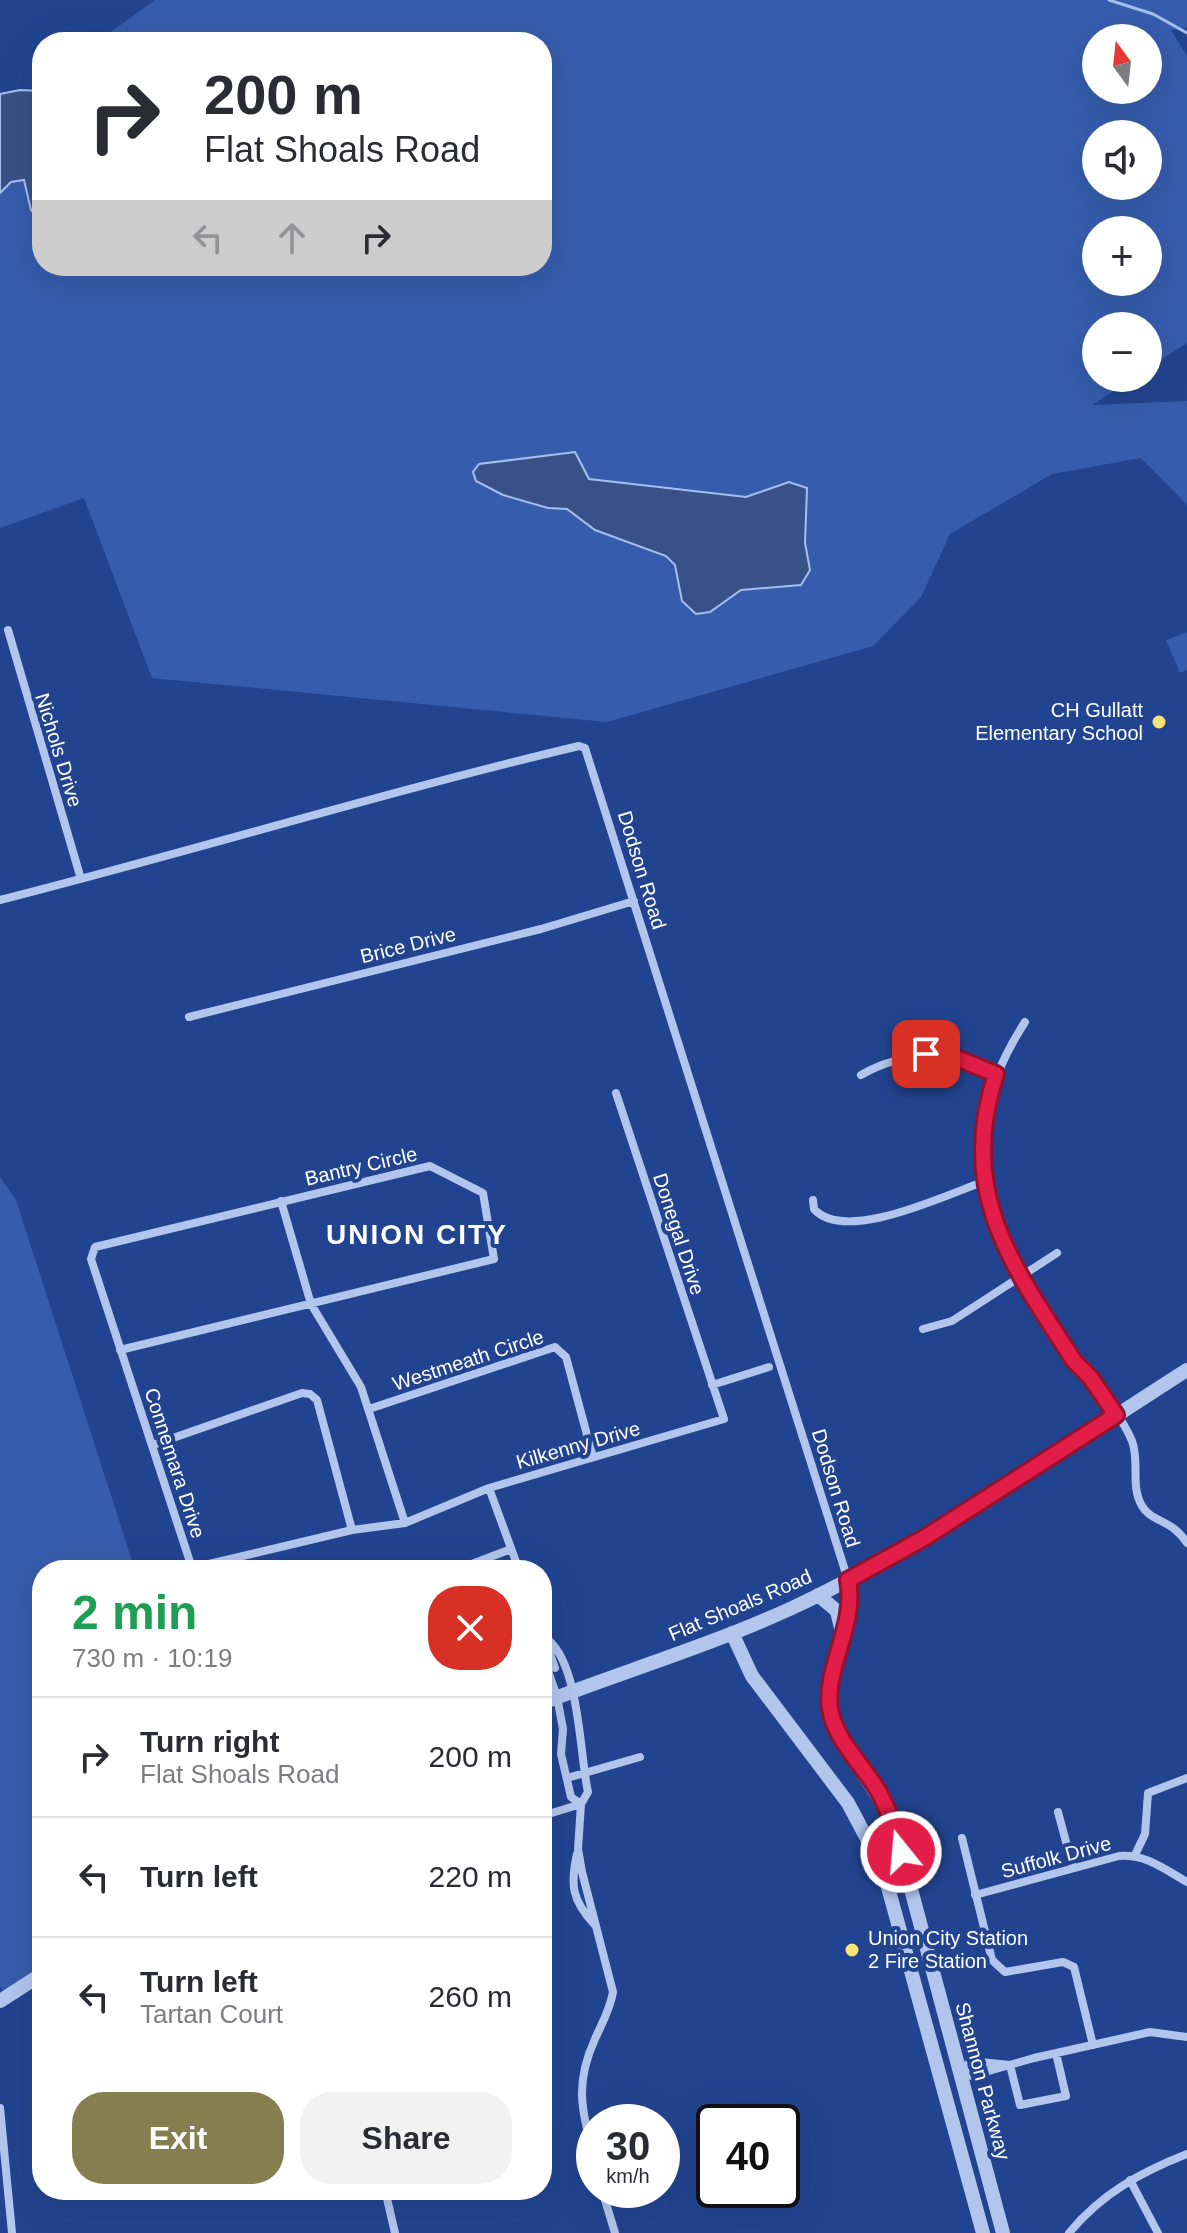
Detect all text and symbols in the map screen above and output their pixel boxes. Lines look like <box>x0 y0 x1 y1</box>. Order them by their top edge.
north arrow <box>1082 24 1162 104</box>
map controls <box>1082 24 1162 392</box>
text: 200 m <box>204 63 363 126</box>
icon: right <box>72 64 176 168</box>
button: sound <box>1082 120 1162 200</box>
text: Flat Shoals Road <box>204 129 480 170</box>
icon: left <box>186 216 230 260</box>
icon: ahead <box>270 216 314 260</box>
icon: right <box>354 216 398 260</box>
button: + <box>1082 216 1162 296</box>
button: − <box>1082 312 1162 392</box>
street label: Nichols Drive <box>31 690 87 810</box>
place label: CH Gullatt Elementary School <box>975 699 1143 744</box>
marker: CH Gullatt Elementary School <box>1150 713 1168 731</box>
street label: Dodson Road <box>614 808 670 932</box>
street label: Brice Drive <box>358 922 458 968</box>
pin <box>892 1020 960 1088</box>
icon: arrive <box>904 1032 948 1076</box>
street label: Bantry Circle <box>303 1142 419 1190</box>
street label: Donegal Drive <box>649 1170 709 1298</box>
district label: UNION CITY <box>326 1219 508 1250</box>
street label: Westmeath Circle <box>390 1325 546 1395</box>
street label: Connemara Drive <box>140 1385 210 1541</box>
street label: Kilkenny Drive <box>514 1417 642 1473</box>
street label: Dodson Road <box>808 1426 864 1550</box>
street label: Flat Shoals Road <box>665 1565 815 1645</box>
text: 2 min <box>72 1586 197 1639</box>
button: close <box>428 1586 512 1670</box>
text: 730 m · 10:19 <box>72 1643 232 1673</box>
text: Turn right <box>140 1725 279 1758</box>
icon: right <box>72 1735 116 1779</box>
text: 200 m <box>429 1740 512 1773</box>
text: Flat Shoals Road <box>140 1759 339 1789</box>
position arrow <box>859 1810 943 1894</box>
street label: Suffolk Drive <box>999 1832 1113 1882</box>
icon: left <box>72 1855 116 1899</box>
text: Turn left <box>140 1860 258 1893</box>
text: 220 m <box>429 1860 512 1893</box>
place label: Union City Station 2 Fire Station <box>868 1927 1028 1972</box>
marker: Union City Station 2 Fire Station <box>843 1941 861 1959</box>
text: Turn left <box>140 1965 258 1998</box>
icon: left <box>72 1975 116 2019</box>
text: 260 m <box>429 1980 512 2013</box>
text: Tartan Court <box>140 1999 283 2029</box>
street label: Shannon Parkway <box>951 2000 1015 2162</box>
button: Exit <box>72 2092 284 2184</box>
button: Share <box>300 2092 512 2184</box>
speed limit sign: 40 <box>696 2104 800 2208</box>
text: 30 <box>606 2124 650 2168</box>
text: km/h <box>606 2165 650 2187</box>

